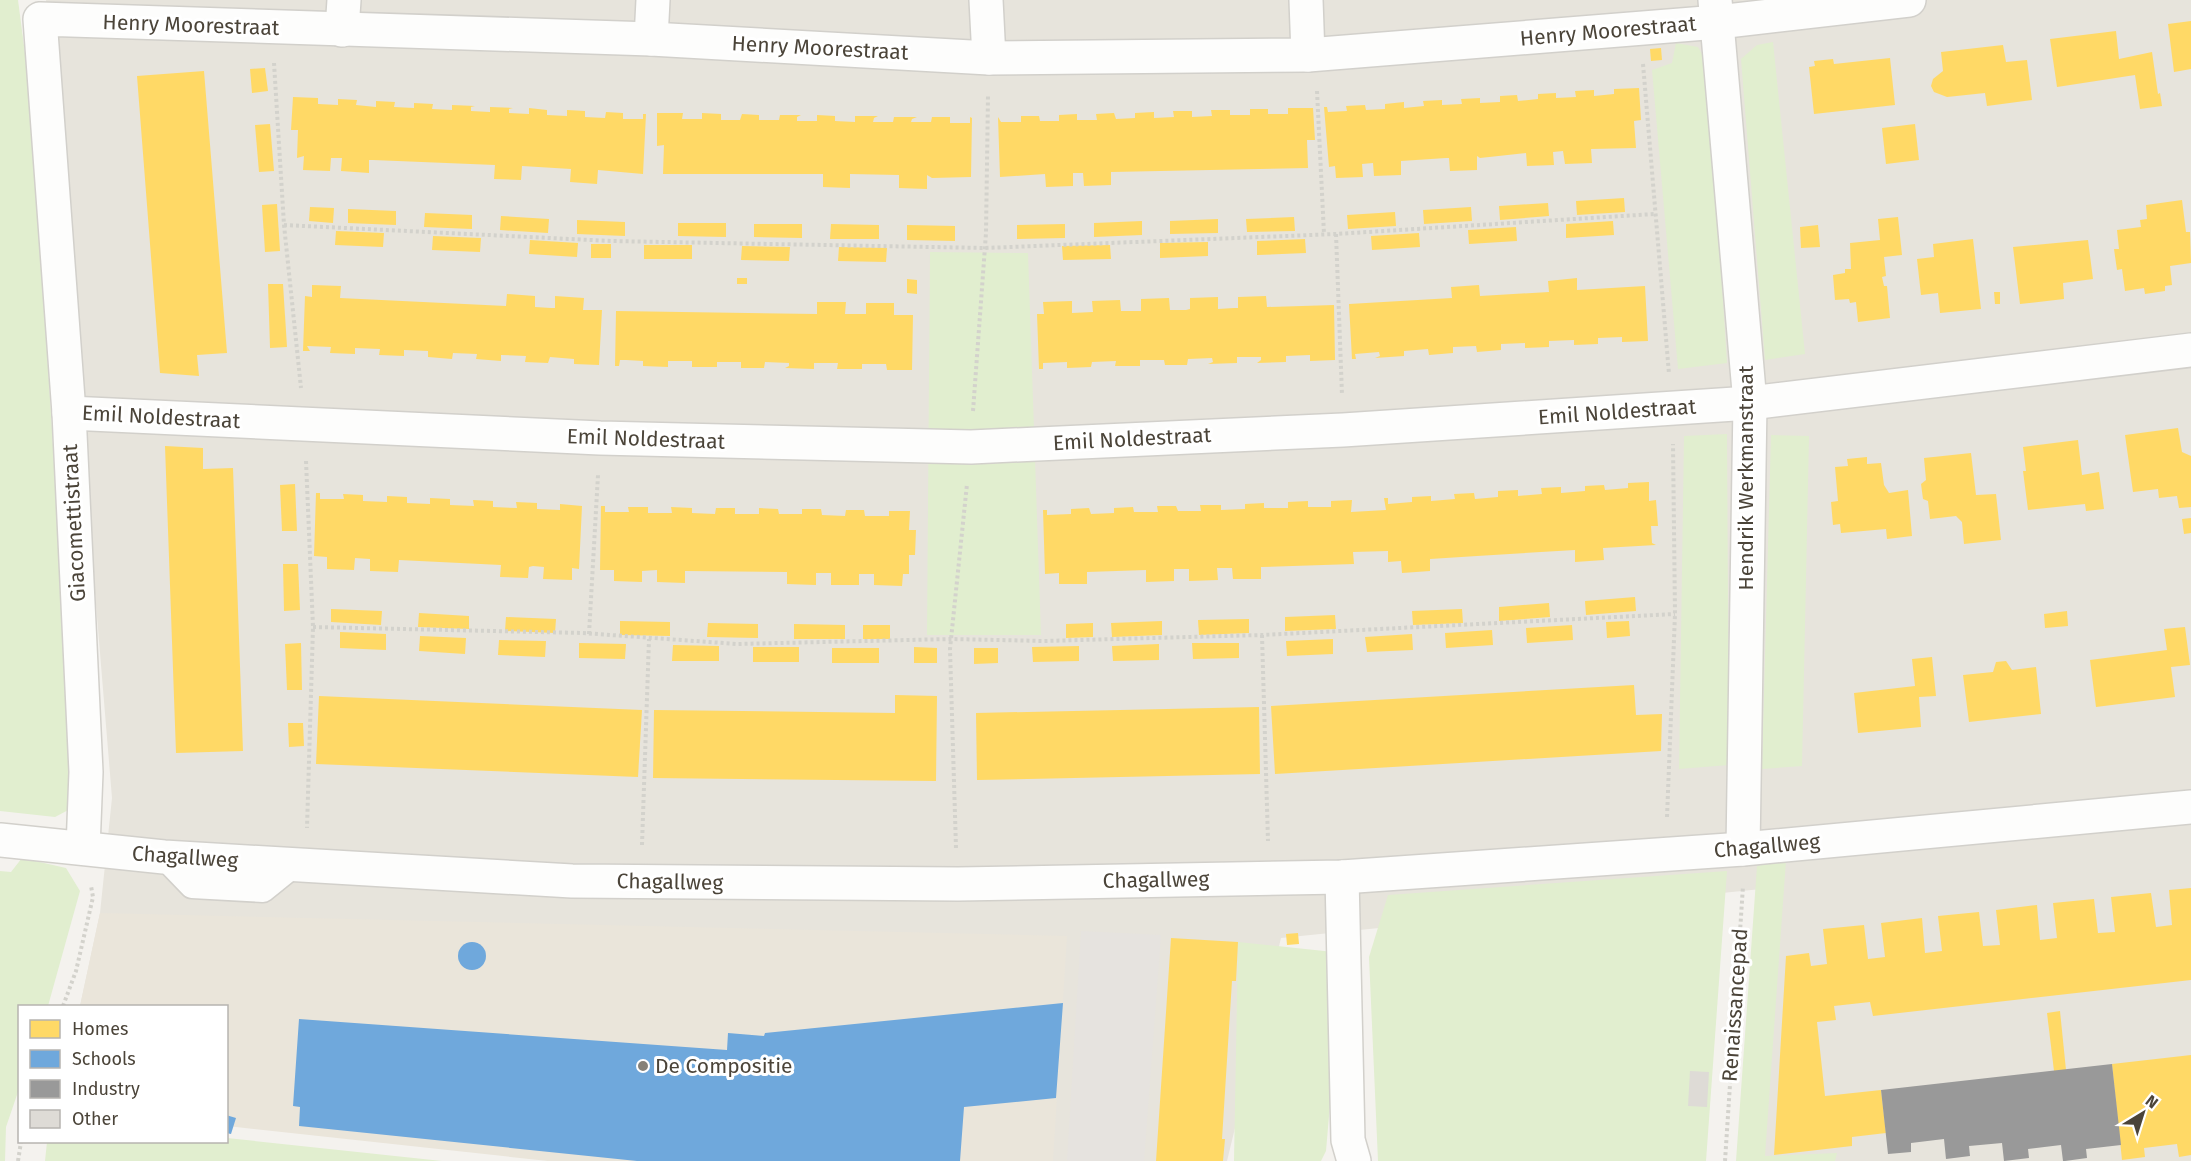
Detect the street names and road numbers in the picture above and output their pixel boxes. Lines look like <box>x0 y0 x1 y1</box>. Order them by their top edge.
street label: Henry Moorestraat <box>102 9 280 41</box>
street label: Henry Moorestraat <box>1519 10 1698 52</box>
street label: Henry Moorestraat <box>731 30 909 66</box>
street label: Hendrik Werkmanstraat <box>1733 365 1759 591</box>
street label: Emil Noldestraat <box>1537 393 1697 430</box>
street label: Emil Noldestraat <box>81 400 241 434</box>
street label: Emil Noldestraat <box>1052 422 1212 456</box>
street label: Emil Noldestraat <box>566 423 726 455</box>
street label: Giacomettistraat <box>57 443 91 603</box>
street label: Chagallweg <box>1713 828 1821 864</box>
street label: Chagallweg <box>131 840 239 874</box>
street label: Chagallweg <box>1103 866 1210 894</box>
street label: Chagallweg <box>617 868 724 896</box>
street label: Renaissancepad <box>1717 927 1753 1083</box>

